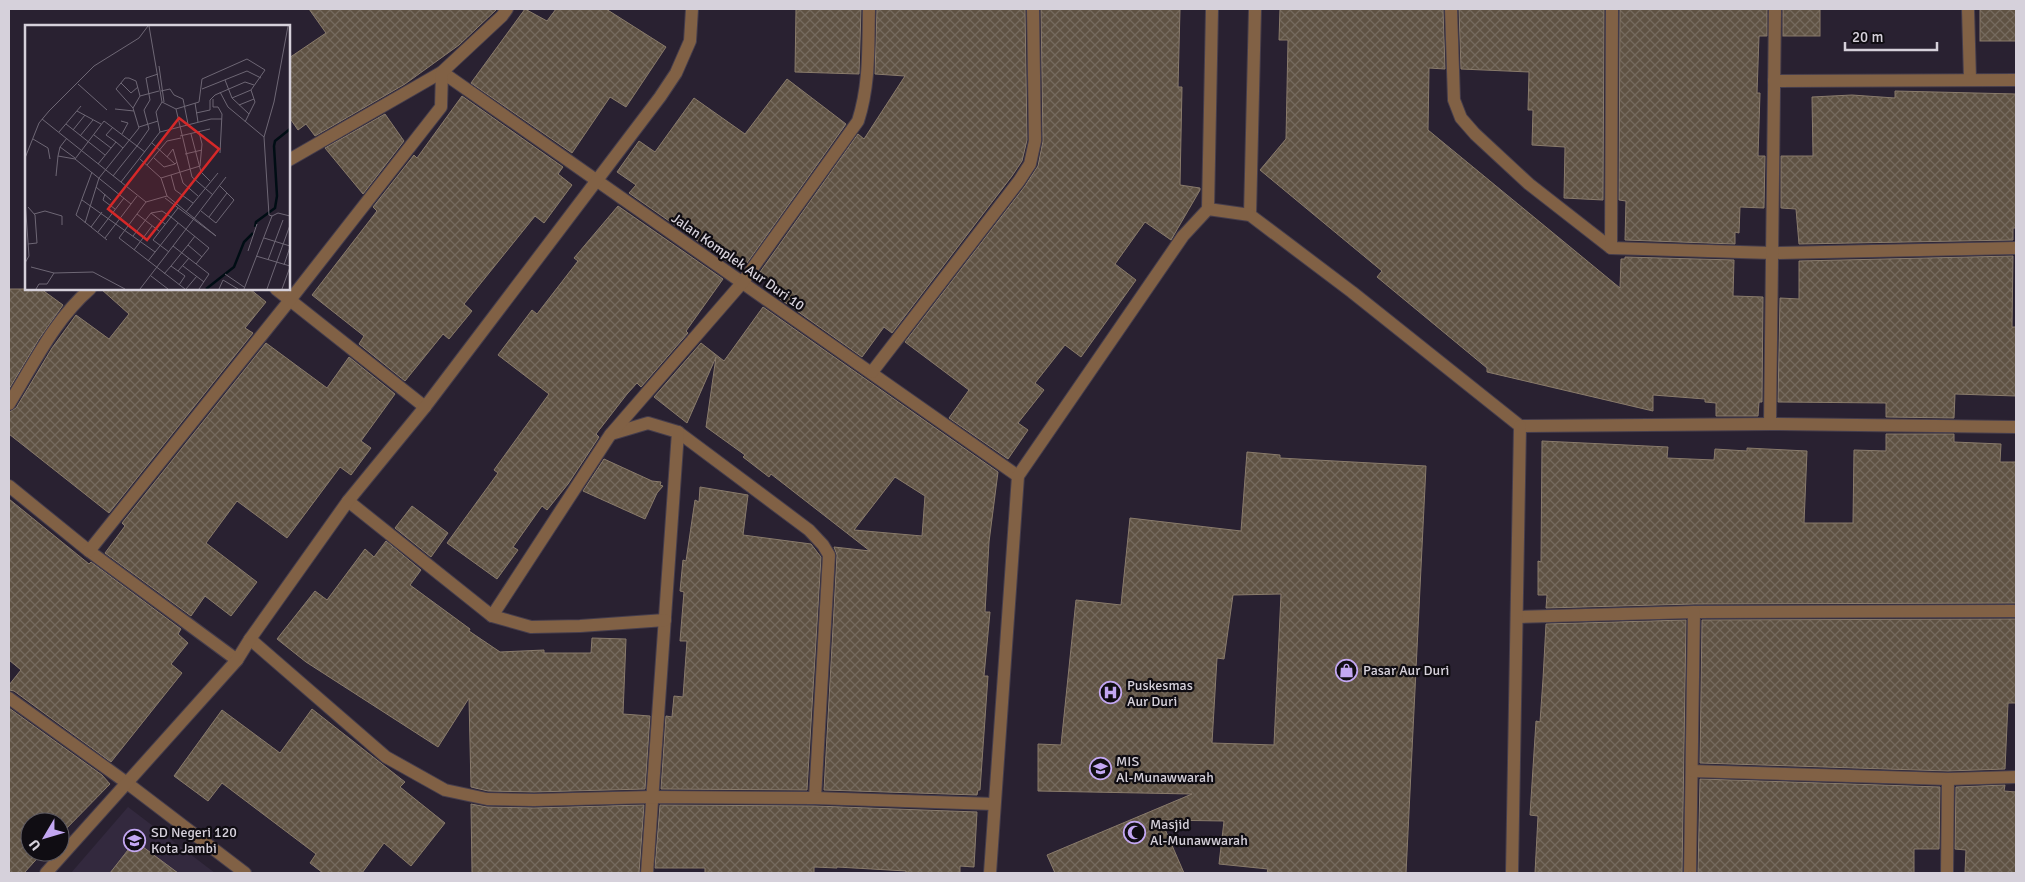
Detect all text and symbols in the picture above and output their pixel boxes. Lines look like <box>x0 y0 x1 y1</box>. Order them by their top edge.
scale bar <box>1845 20 1938 52</box>
inset map <box>25 25 290 290</box>
text: 20 m <box>1852 28 1883 46</box>
street label: Jalan Komplek Aur Duri 10 <box>668 210 808 314</box>
shop icon: Pasar Aur Duri <box>1335 658 1359 682</box>
place label: Pasar Aur Duri <box>1363 662 1449 679</box>
place label: Puskesmas Aur Duri <box>1127 677 1193 710</box>
hospital icon: Puskesmas Aur Duri <box>1099 681 1123 705</box>
place label: MIS Al-Munawwarah <box>1116 753 1214 786</box>
school or university icon: MIS Al-Munawwarah <box>1088 757 1112 781</box>
north arrow <box>20 812 70 862</box>
place label: Masjid Al-Munawwarah <box>1150 816 1248 849</box>
mosque icon: Masjid Al-Munawwarah <box>1122 820 1146 844</box>
place label: SD Negeri 120 Kota Jambi <box>151 824 237 857</box>
school or university icon: SD Negeri 120 Kota Jambi <box>123 828 147 852</box>
text: U <box>26 836 45 854</box>

